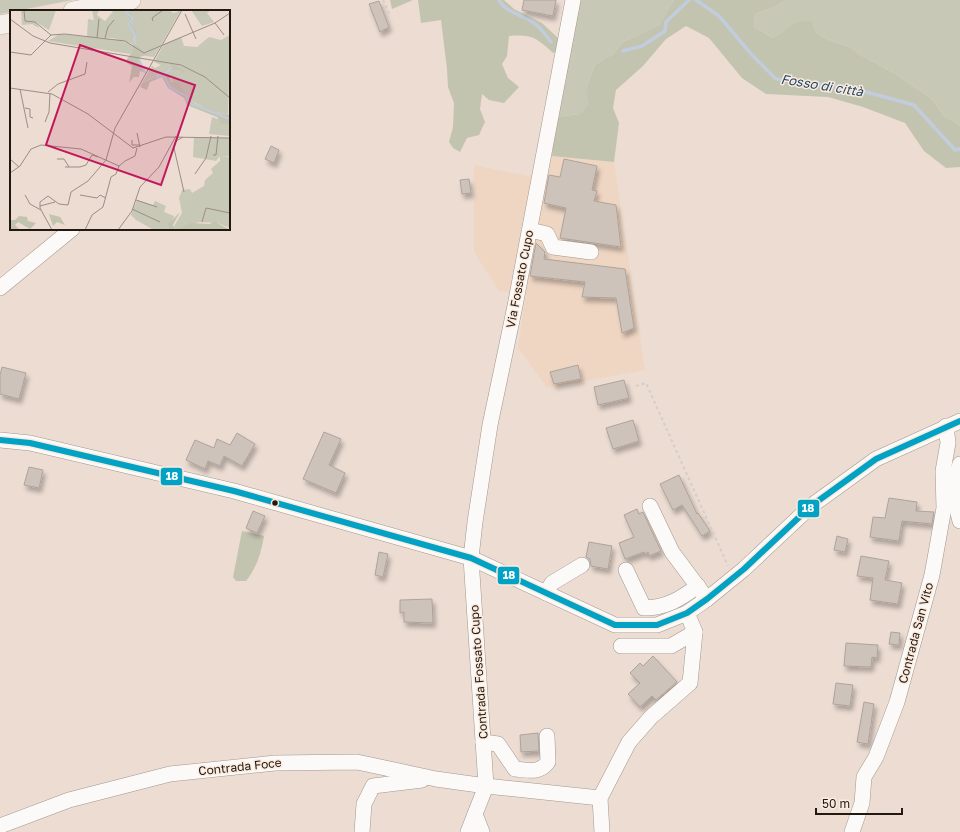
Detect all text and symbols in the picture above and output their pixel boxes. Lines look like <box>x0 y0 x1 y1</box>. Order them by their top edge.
inset map <box>10 10 230 230</box>
water label: Fosso di città <box>780 71 865 100</box>
street label: Via Fossato Cupo <box>503 229 536 329</box>
line badge: 18 <box>160 467 183 486</box>
text: 18 <box>166 469 178 482</box>
unlabelled marker <box>270 498 280 508</box>
line badge: 18 <box>797 499 820 518</box>
text: 18 <box>802 501 814 514</box>
line badge: 18 <box>497 566 520 585</box>
text: 18 <box>503 568 515 581</box>
street label: Contrada San Vito <box>895 581 936 685</box>
street label: Contrada Fossato Cupo <box>466 604 491 740</box>
street label: Contrada Foce <box>198 755 282 778</box>
scale bar <box>816 790 902 816</box>
text: 50 m <box>822 796 850 811</box>

